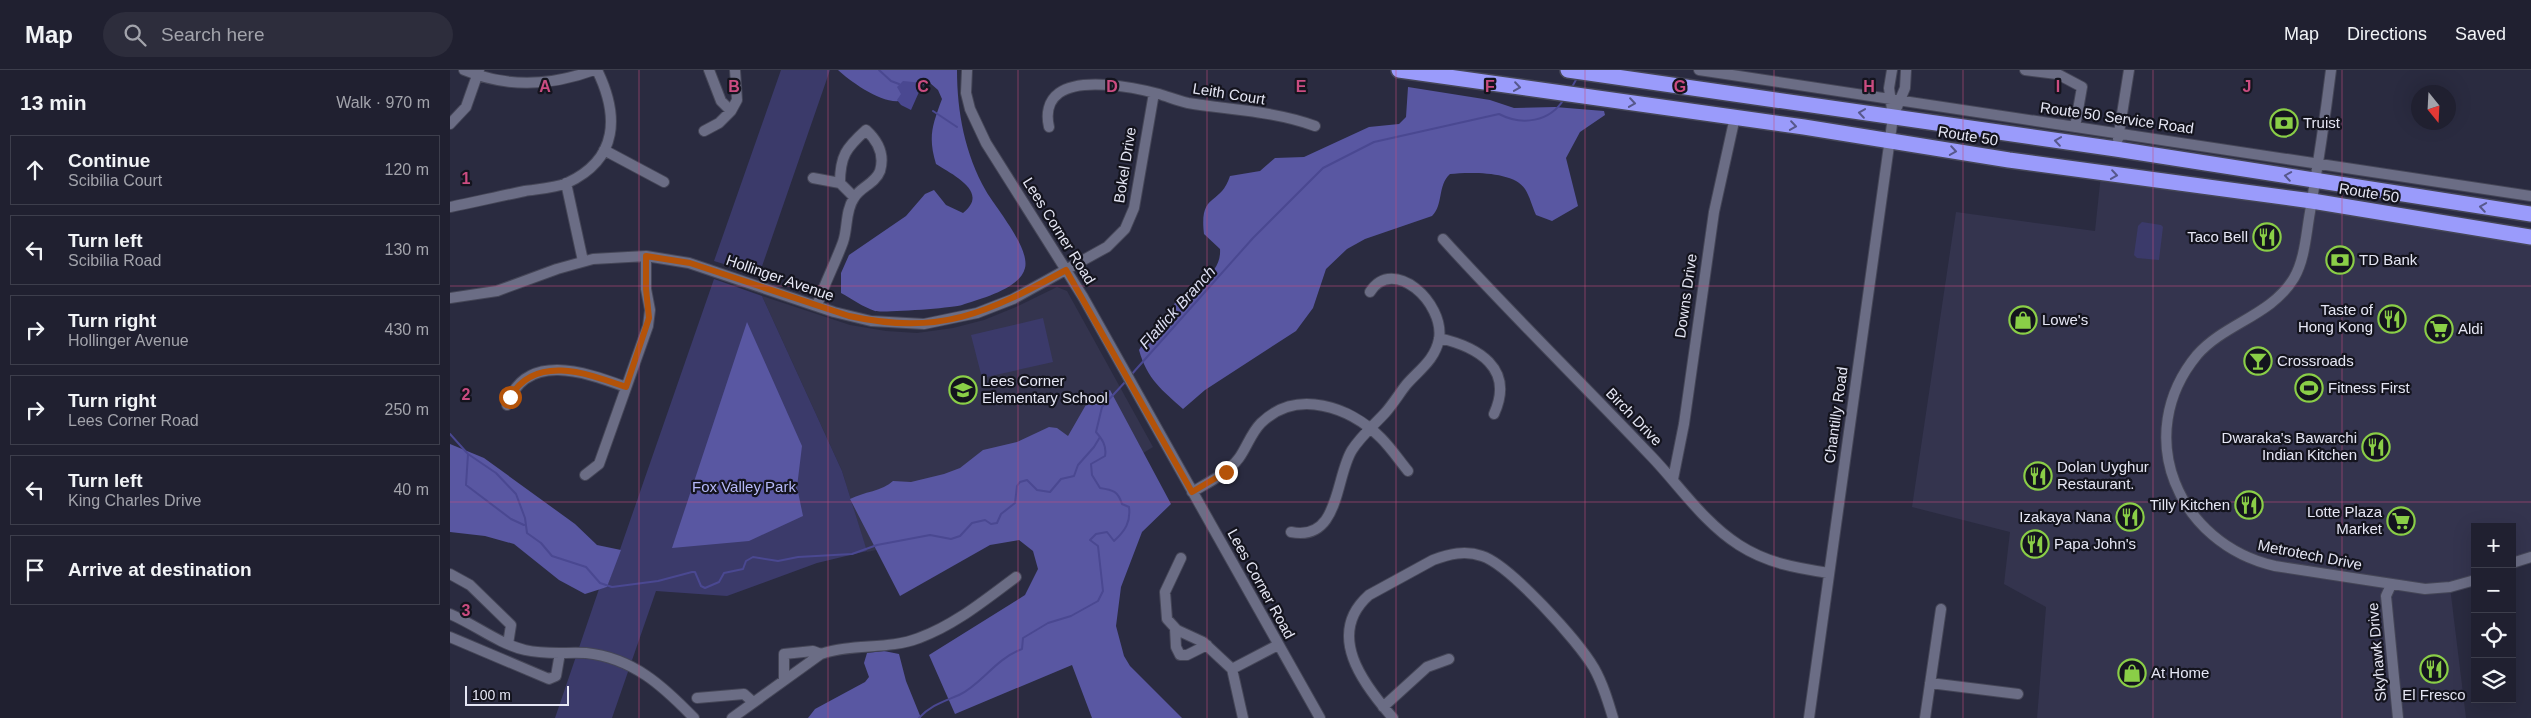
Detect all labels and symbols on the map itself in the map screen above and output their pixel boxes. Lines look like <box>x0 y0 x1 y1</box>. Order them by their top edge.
text: A <box>539 78 551 95</box>
text: B <box>728 78 740 95</box>
text: C <box>917 78 929 95</box>
text: D <box>1106 78 1118 95</box>
text: E <box>1296 78 1307 95</box>
text: F <box>1485 78 1495 95</box>
text: G <box>1674 78 1686 95</box>
text: H <box>1863 78 1875 95</box>
text: I <box>2056 78 2060 95</box>
text: J <box>2243 78 2251 95</box>
street label: Leith Court <box>1192 79 1267 108</box>
one-way arrow <box>1512 81 1521 91</box>
north arrow <box>2411 85 2456 130</box>
one-way arrow <box>1628 97 1636 108</box>
street label: Route 50 Service Road <box>2039 98 2195 137</box>
one-way arrow <box>1858 108 1867 118</box>
bank icon: Truist <box>2269 108 2299 138</box>
place label: Truist <box>2303 114 2341 131</box>
one-way arrow <box>1788 120 1797 130</box>
street label: Route 50 <box>1937 122 1999 149</box>
street label: Bokel Drive <box>1110 126 1139 204</box>
one-way arrow <box>2054 136 2062 147</box>
one-way arrow <box>1949 145 1957 156</box>
one-way arrow <box>2110 169 2118 180</box>
text: 1 <box>462 170 471 187</box>
one-way arrow <box>2283 171 2292 181</box>
street label: Lees Corner Road <box>1020 174 1099 287</box>
street label: Route 50 <box>2338 179 2400 206</box>
one-way arrow <box>2479 202 2487 212</box>
restaurant icon: Taco Bell <box>2252 222 2282 252</box>
place label: Taco Bell <box>2187 228 2248 245</box>
bank icon: TD Bank <box>2325 245 2355 275</box>
street label: Hollinger Avenue <box>724 251 836 304</box>
place label: TD Bank <box>2359 251 2418 268</box>
street label: Downs Drive <box>1671 253 1700 339</box>
water label: Flatlick Branch <box>1136 263 1219 352</box>
place label: Taste of Hong Kong <box>2298 301 2374 335</box>
restaurant icon: Taste of Hong Kong <box>2377 304 2407 334</box>
shop icon: Lowe's <box>2008 305 2038 335</box>
place label: Lowe's <box>2042 311 2088 328</box>
supermarket icon: Aldi <box>2424 314 2454 344</box>
place label: Aldi <box>2458 320 2483 337</box>
bar icon: Crossroads <box>2243 346 2273 376</box>
place label: Crossroads <box>2277 352 2354 369</box>
street label: Chantilly Road <box>1820 365 1851 464</box>
place label: Lees Corner Elementary School <box>982 372 1108 406</box>
sports icon: Fitness First <box>2294 373 2324 403</box>
school or university icon: Lees Corner Elementary School <box>948 375 978 405</box>
place label: Fitness First <box>2328 379 2411 396</box>
street label: Birch Drive <box>1603 384 1666 449</box>
text: 2 <box>462 386 471 403</box>
route start <box>499 386 522 409</box>
place label: Dwaraka's Bawarchi Indian Kitchen <box>2222 429 2357 463</box>
restaurant icon: Dwaraka's Bawarchi Indian Kitchen <box>2361 432 2391 462</box>
place label: Dolan Uyghur Restaurant. <box>2057 458 2149 492</box>
route end <box>1215 461 1238 484</box>
restaurant icon: Dolan Uyghur Restaurant. <box>2023 461 2053 491</box>
park label: Fox Valley Park <box>692 478 796 495</box>
restaurant icon: Tilly Kitchen <box>2234 490 2264 520</box>
place label: Tilly Kitchen <box>2150 496 2230 513</box>
restaurant icon: Izakaya Nana <box>2115 502 2145 532</box>
place label: Lotte Plaza Market <box>2307 503 2383 537</box>
supermarket icon: Lotte Plaza Market <box>2386 506 2416 536</box>
place label: Izakaya Nana <box>2019 508 2112 525</box>
street label: Lees Corner Road <box>1224 526 1299 641</box>
restaurant icon: Papa John's <box>2020 529 2050 559</box>
place label: Papa John's <box>2054 535 2136 552</box>
street label: Metrotech Drive <box>2257 536 2364 573</box>
text: 3 <box>462 602 471 619</box>
street label: Skyhawk Drive <box>2364 602 2389 702</box>
restaurant icon: El Fresco <box>2419 654 2449 684</box>
shop icon: At Home <box>2117 658 2147 688</box>
place label: At Home <box>2151 664 2209 681</box>
scale bar <box>465 683 569 706</box>
place label: El Fresco <box>2402 686 2466 703</box>

